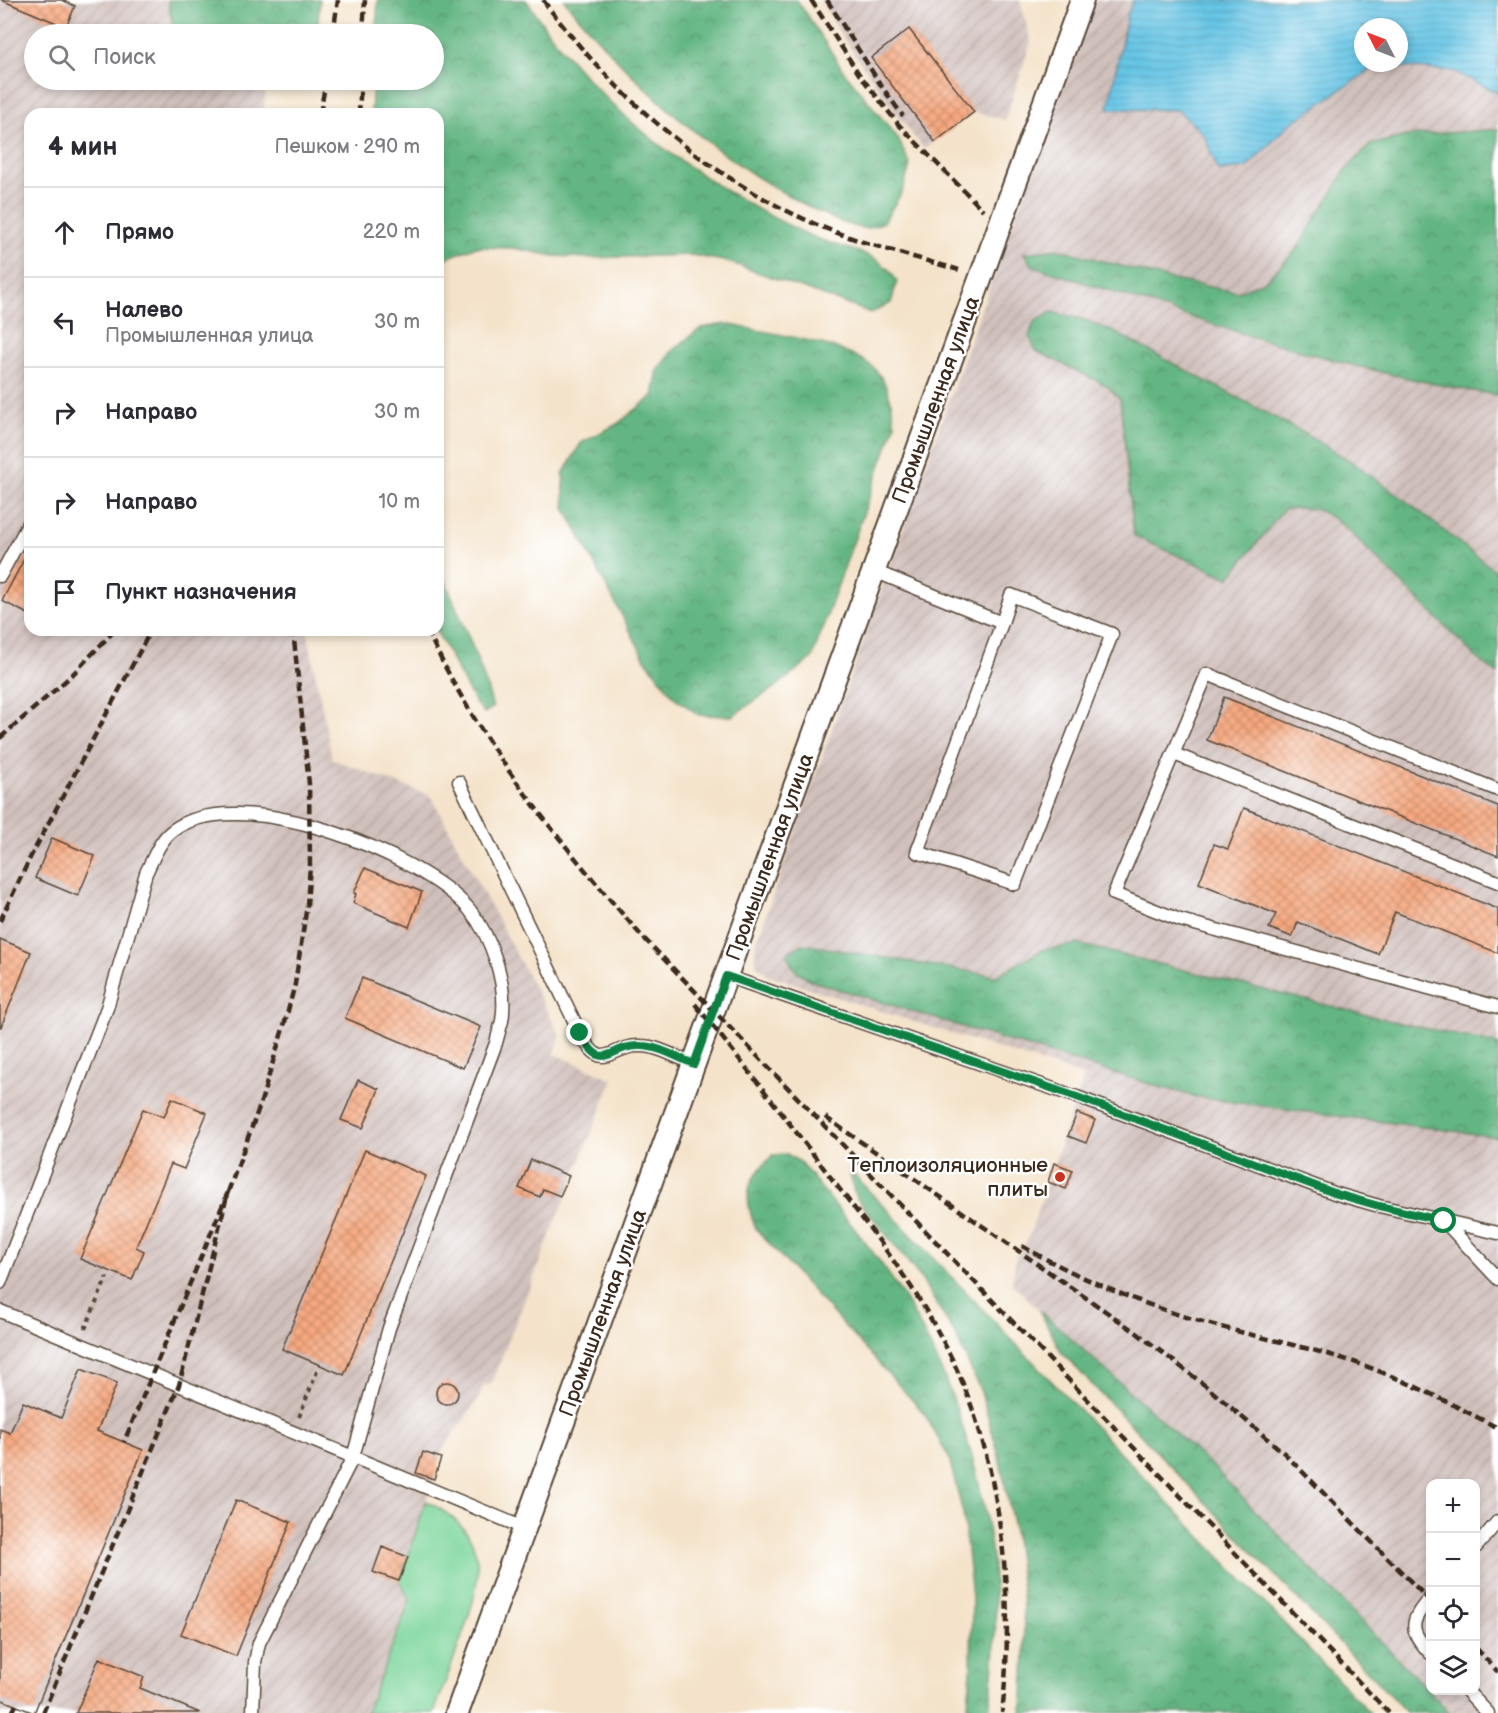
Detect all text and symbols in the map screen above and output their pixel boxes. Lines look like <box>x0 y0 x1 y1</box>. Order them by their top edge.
north arrow <box>1354 18 1408 72</box>
search box <box>24 24 444 90</box>
icon: search <box>45 41 78 74</box>
text: Поиск <box>93 44 156 71</box>
text: 4 мин <box>48 132 117 163</box>
text: Пешком · 290 m <box>274 135 420 159</box>
icon: ahead <box>48 216 81 249</box>
text: Прямо <box>105 219 174 246</box>
text: 220 m <box>363 220 420 244</box>
street label: Промышленная улица <box>887 292 985 507</box>
text: Налево <box>105 297 183 324</box>
icon: left <box>48 306 81 339</box>
text: 30 m <box>374 310 420 334</box>
text: Промышленная улица <box>105 324 313 348</box>
icon: right <box>48 396 81 429</box>
text: Направо <box>105 399 197 426</box>
text: 30 m <box>374 400 420 424</box>
icon: right <box>48 486 81 519</box>
text: Направо <box>105 489 197 516</box>
text: 10 m <box>379 490 420 514</box>
icon: arrive <box>48 576 81 609</box>
text: Пункт назначения <box>105 579 297 606</box>
street label: Промышленная улица <box>721 749 819 964</box>
route end <box>566 1019 592 1045</box>
place label: Теплоизоляционные плиты <box>847 1153 1048 1202</box>
marker: Теплоизоляционные плиты <box>1053 1170 1067 1184</box>
street label: Промышленная улица <box>554 1205 652 1420</box>
route start <box>1430 1207 1456 1233</box>
map controls <box>1426 1479 1480 1695</box>
button: + <box>1426 1479 1480 1533</box>
button: − <box>1426 1533 1480 1587</box>
button: locate <box>1426 1587 1480 1641</box>
button: layers <box>1426 1641 1480 1695</box>

